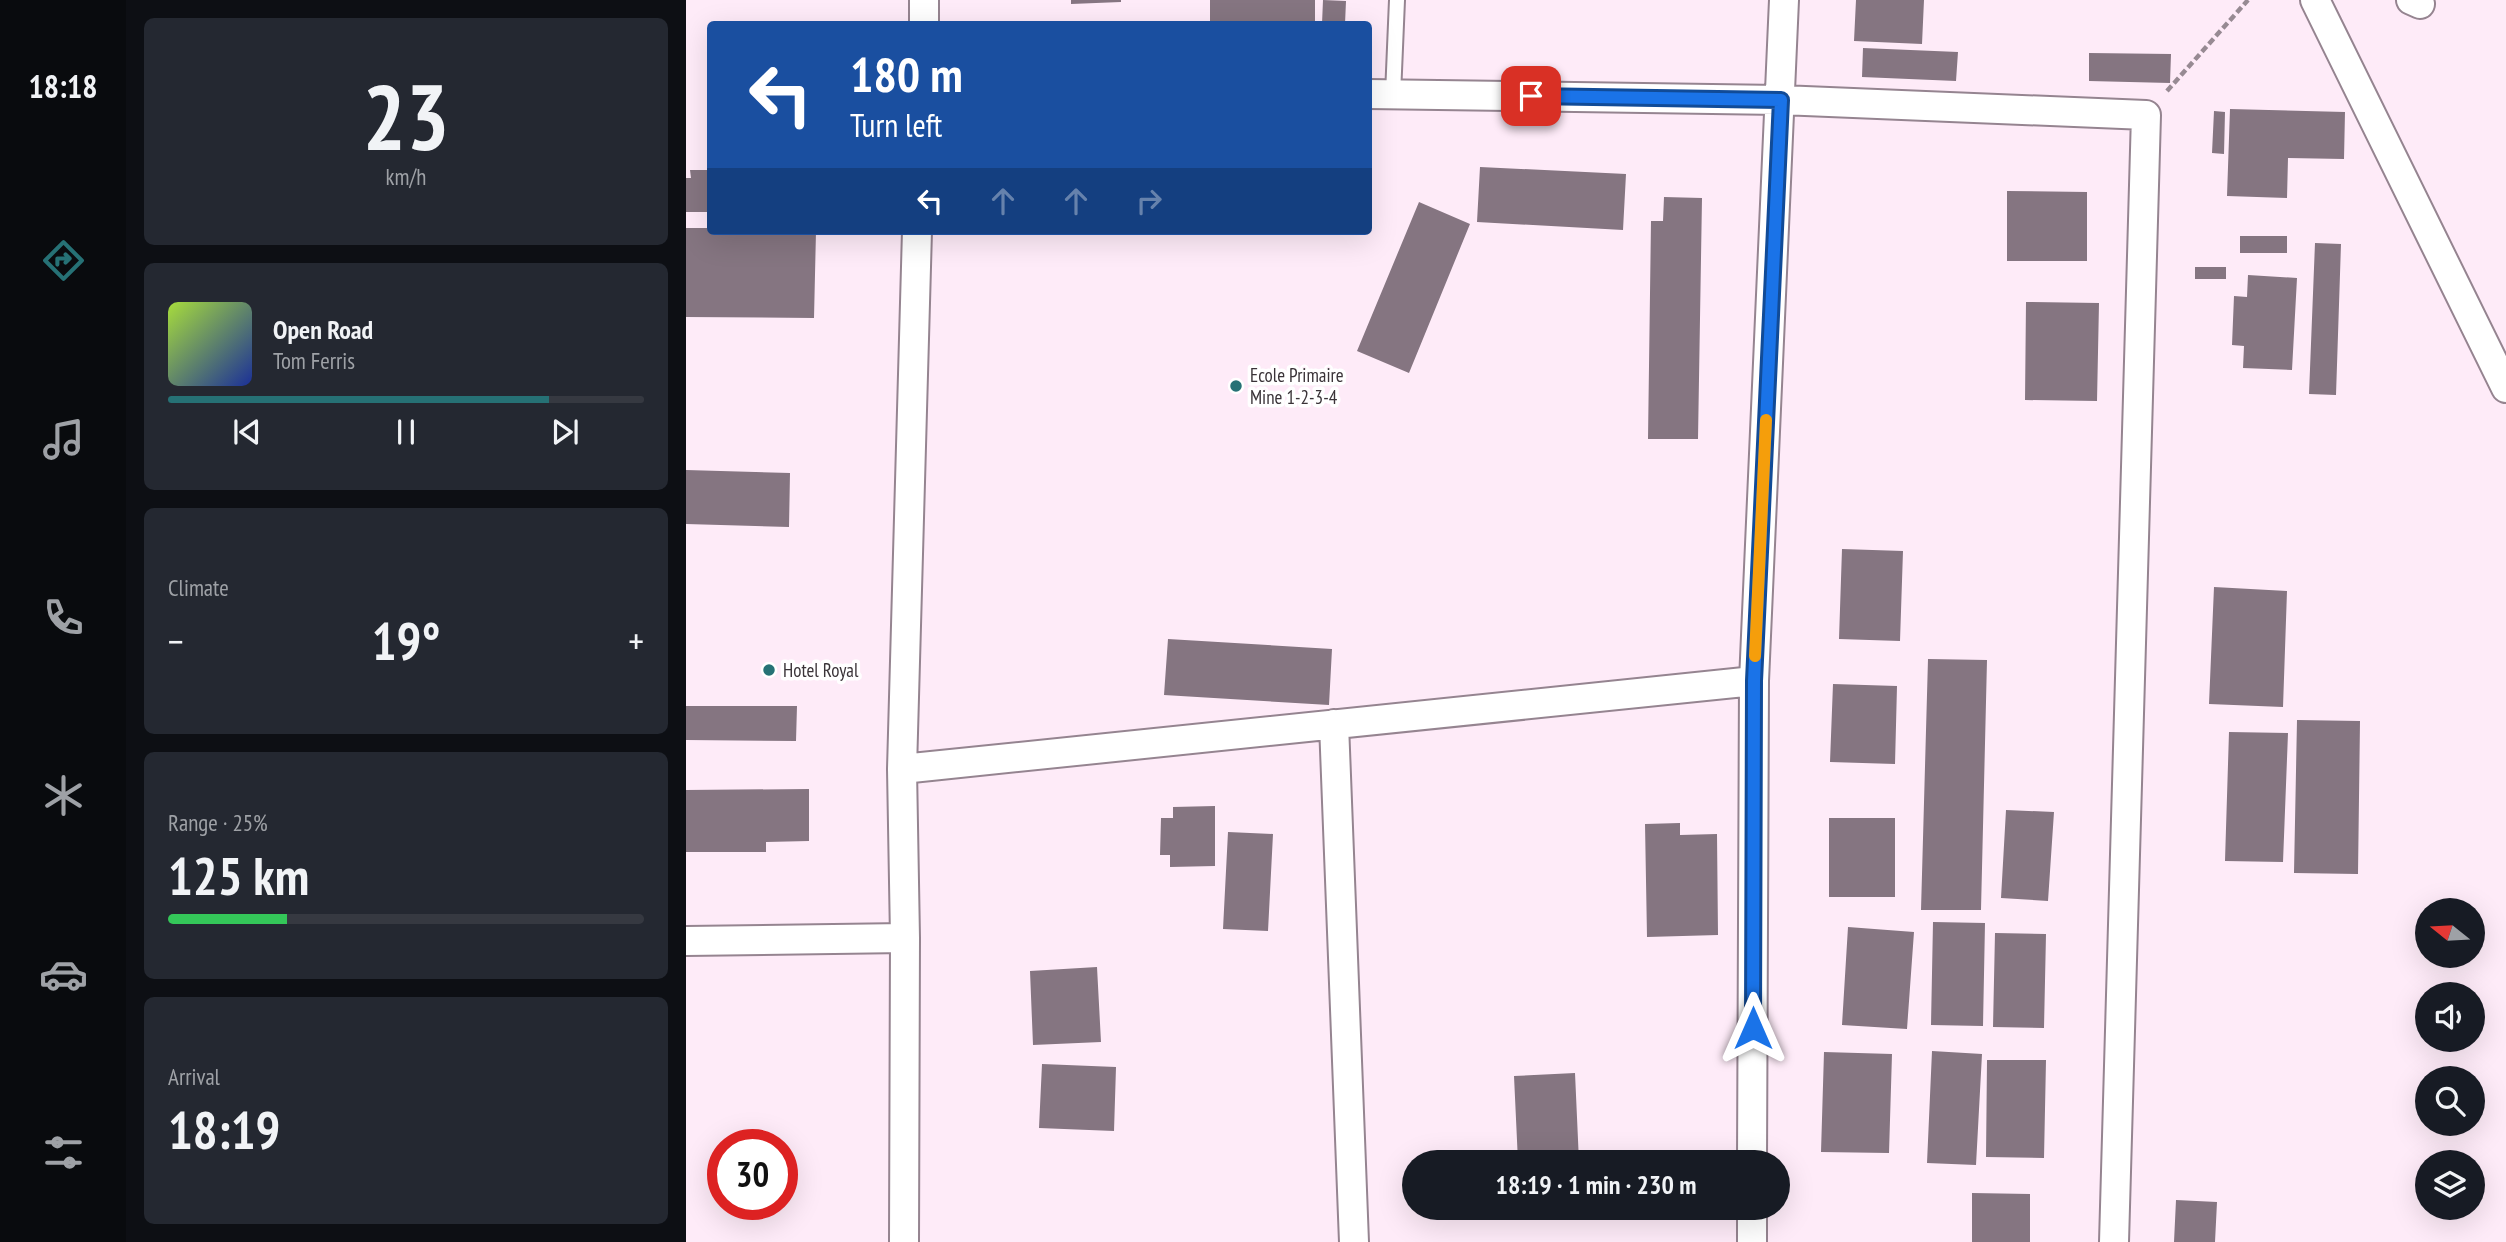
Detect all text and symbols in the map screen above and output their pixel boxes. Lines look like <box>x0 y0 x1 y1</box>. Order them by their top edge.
text: 180 m <box>850 42 963 106</box>
icon: left <box>735 49 826 140</box>
text: 23 <box>363 57 450 175</box>
text: 18:18 <box>28 65 98 107</box>
pin <box>1501 66 1561 126</box>
icon: arrive <box>1512 77 1550 115</box>
text: Turn left <box>850 104 942 146</box>
text: km/h <box>386 162 426 191</box>
icon: left <box>911 182 949 220</box>
icon: ahead <box>984 182 1022 220</box>
icon: ahead <box>1057 182 1095 220</box>
icon: right <box>1130 182 1168 220</box>
icon: directions <box>39 236 88 285</box>
text: Open Road <box>273 313 373 346</box>
text: Tom Ferris <box>273 346 355 375</box>
place label: Ecole Primaire Mine 1-2-3-4 <box>1250 363 1344 409</box>
marker: Ecole Primaire Mine 1-2-3-4 <box>1228 378 1244 394</box>
icon: previous <box>228 413 266 451</box>
icon: pause <box>387 413 425 451</box>
icon: next <box>546 413 584 451</box>
icon: music <box>39 415 88 464</box>
text: Climate <box>168 573 229 602</box>
icon: phone <box>39 593 88 642</box>
text: 19° <box>372 607 440 674</box>
text: − <box>168 616 184 665</box>
text: + <box>628 616 644 665</box>
place label: Hotel Royal <box>783 658 859 682</box>
marker: Hotel Royal <box>761 662 777 678</box>
icon: climate <box>39 771 88 820</box>
text: Range · 25% <box>168 808 268 837</box>
text: 125 km <box>168 842 309 909</box>
north arrow <box>2415 898 2485 968</box>
map controls <box>2415 898 2485 1220</box>
icon: car <box>39 950 88 999</box>
button: sound <box>2415 982 2485 1052</box>
position arrow <box>1716 991 1790 1065</box>
text: Arrival <box>168 1062 220 1091</box>
button: search <box>2415 1066 2485 1136</box>
text: 18:19 <box>168 1096 280 1163</box>
icon: filters <box>39 1128 88 1177</box>
speed limit sign: 30 <box>707 1129 798 1220</box>
button: layers <box>2415 1150 2485 1220</box>
text: 18:19 · 1 min · 230 m <box>1496 1168 1696 1201</box>

